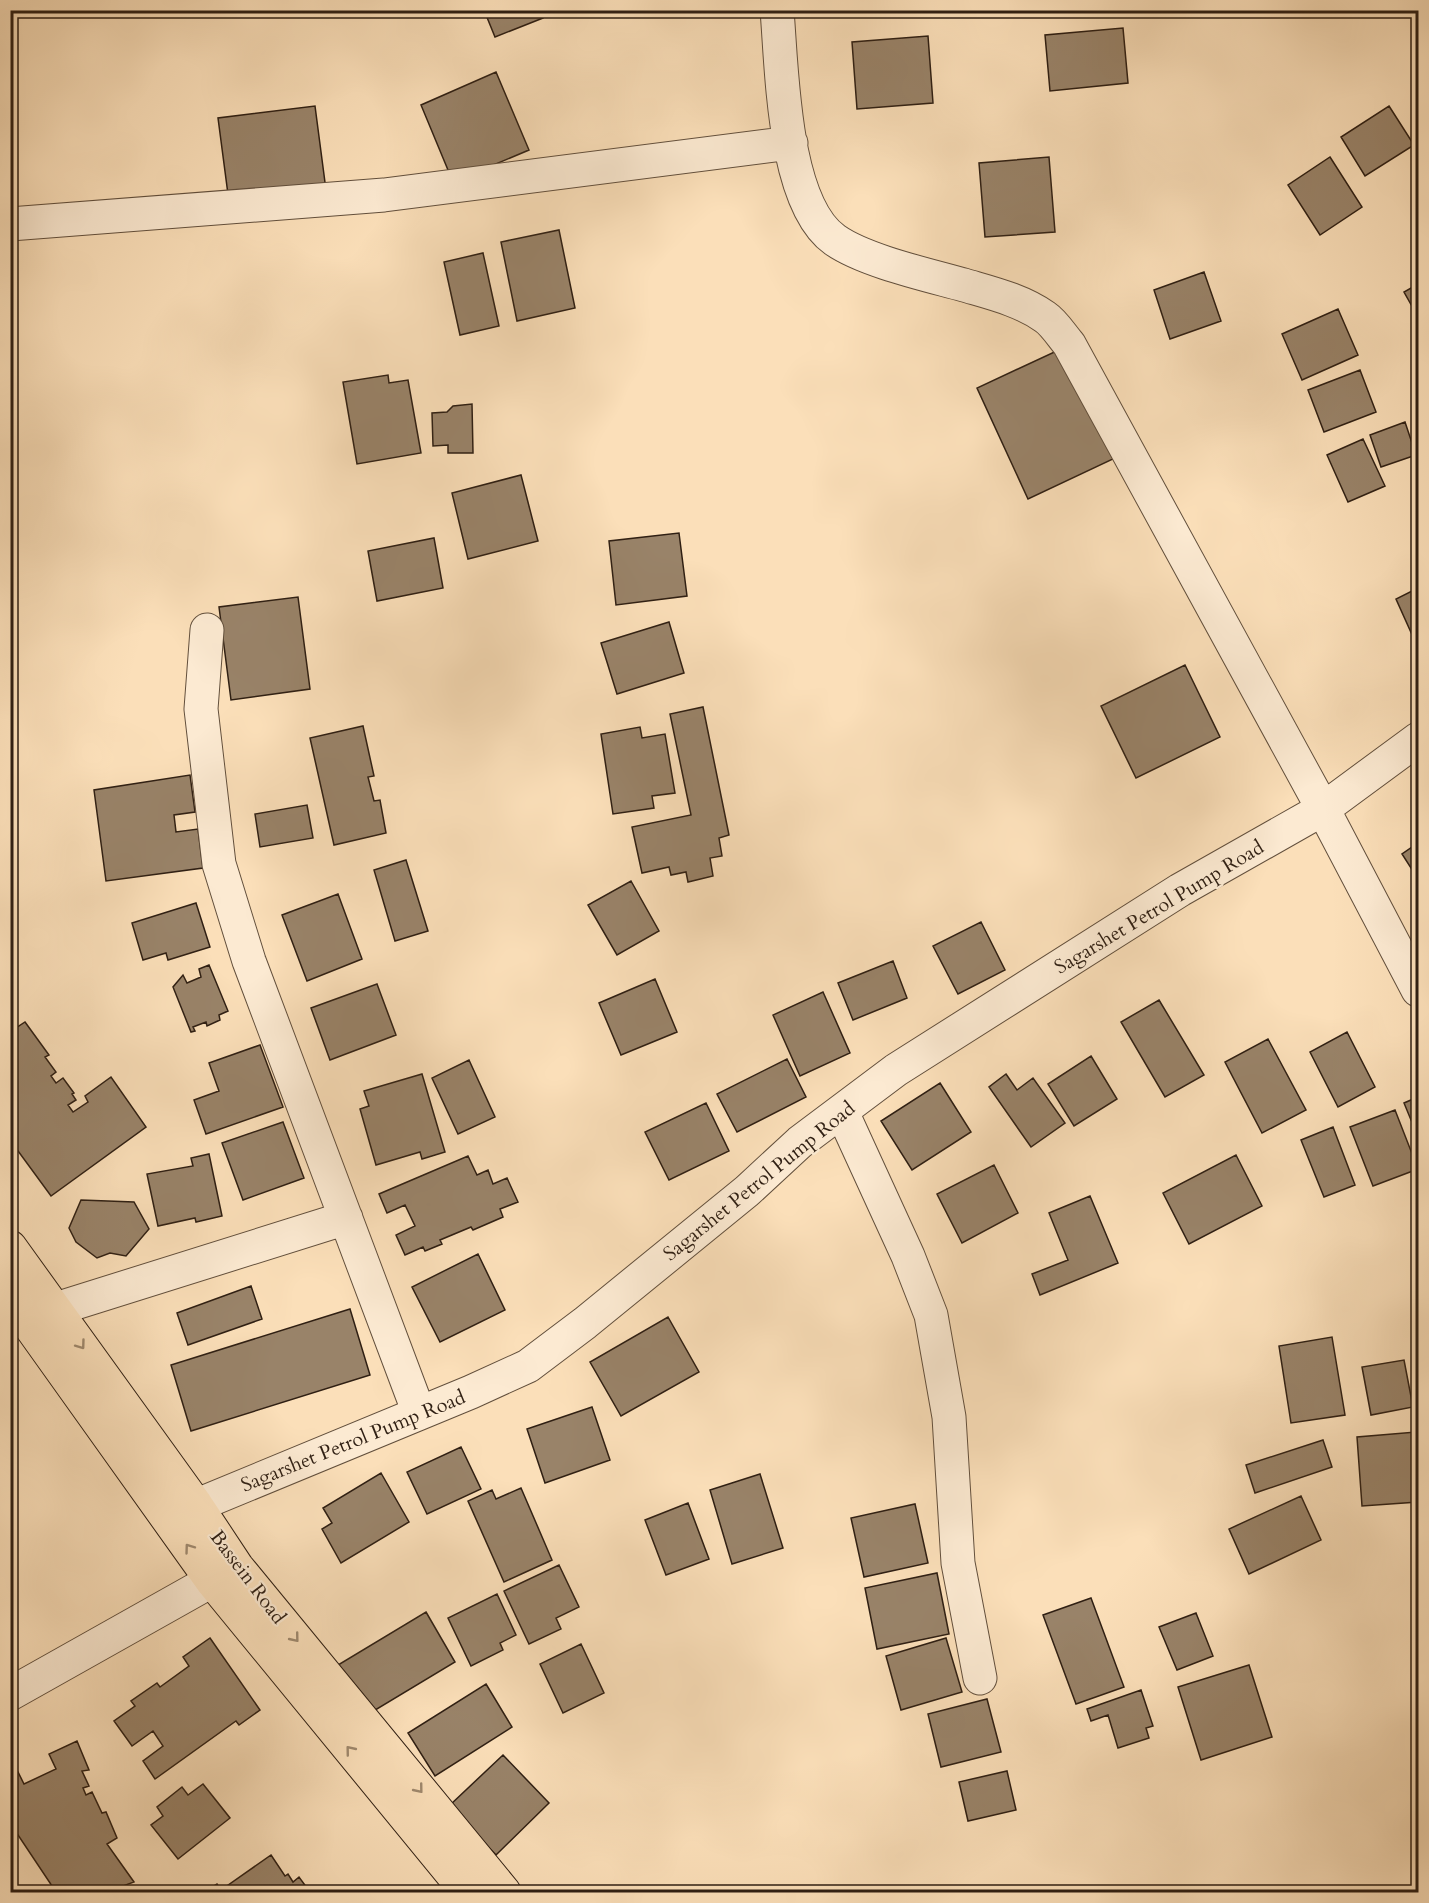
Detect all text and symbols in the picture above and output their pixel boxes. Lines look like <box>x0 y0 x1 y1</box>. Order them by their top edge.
street label: Sagarshet Petrol Pump Road <box>1049 834 1269 980</box>
street label: Sagarshet Petrol Pump Road <box>657 1095 861 1267</box>
one-way arrow <box>74 1339 85 1350</box>
street label: Sagarshet Petrol Pump Road <box>237 1383 470 1498</box>
street label: Bassein Road <box>204 1525 292 1630</box>
one-way arrow <box>185 1544 196 1555</box>
one-way arrow <box>288 1631 299 1642</box>
one-way arrow <box>346 1745 357 1756</box>
one-way arrow <box>412 1782 423 1793</box>

